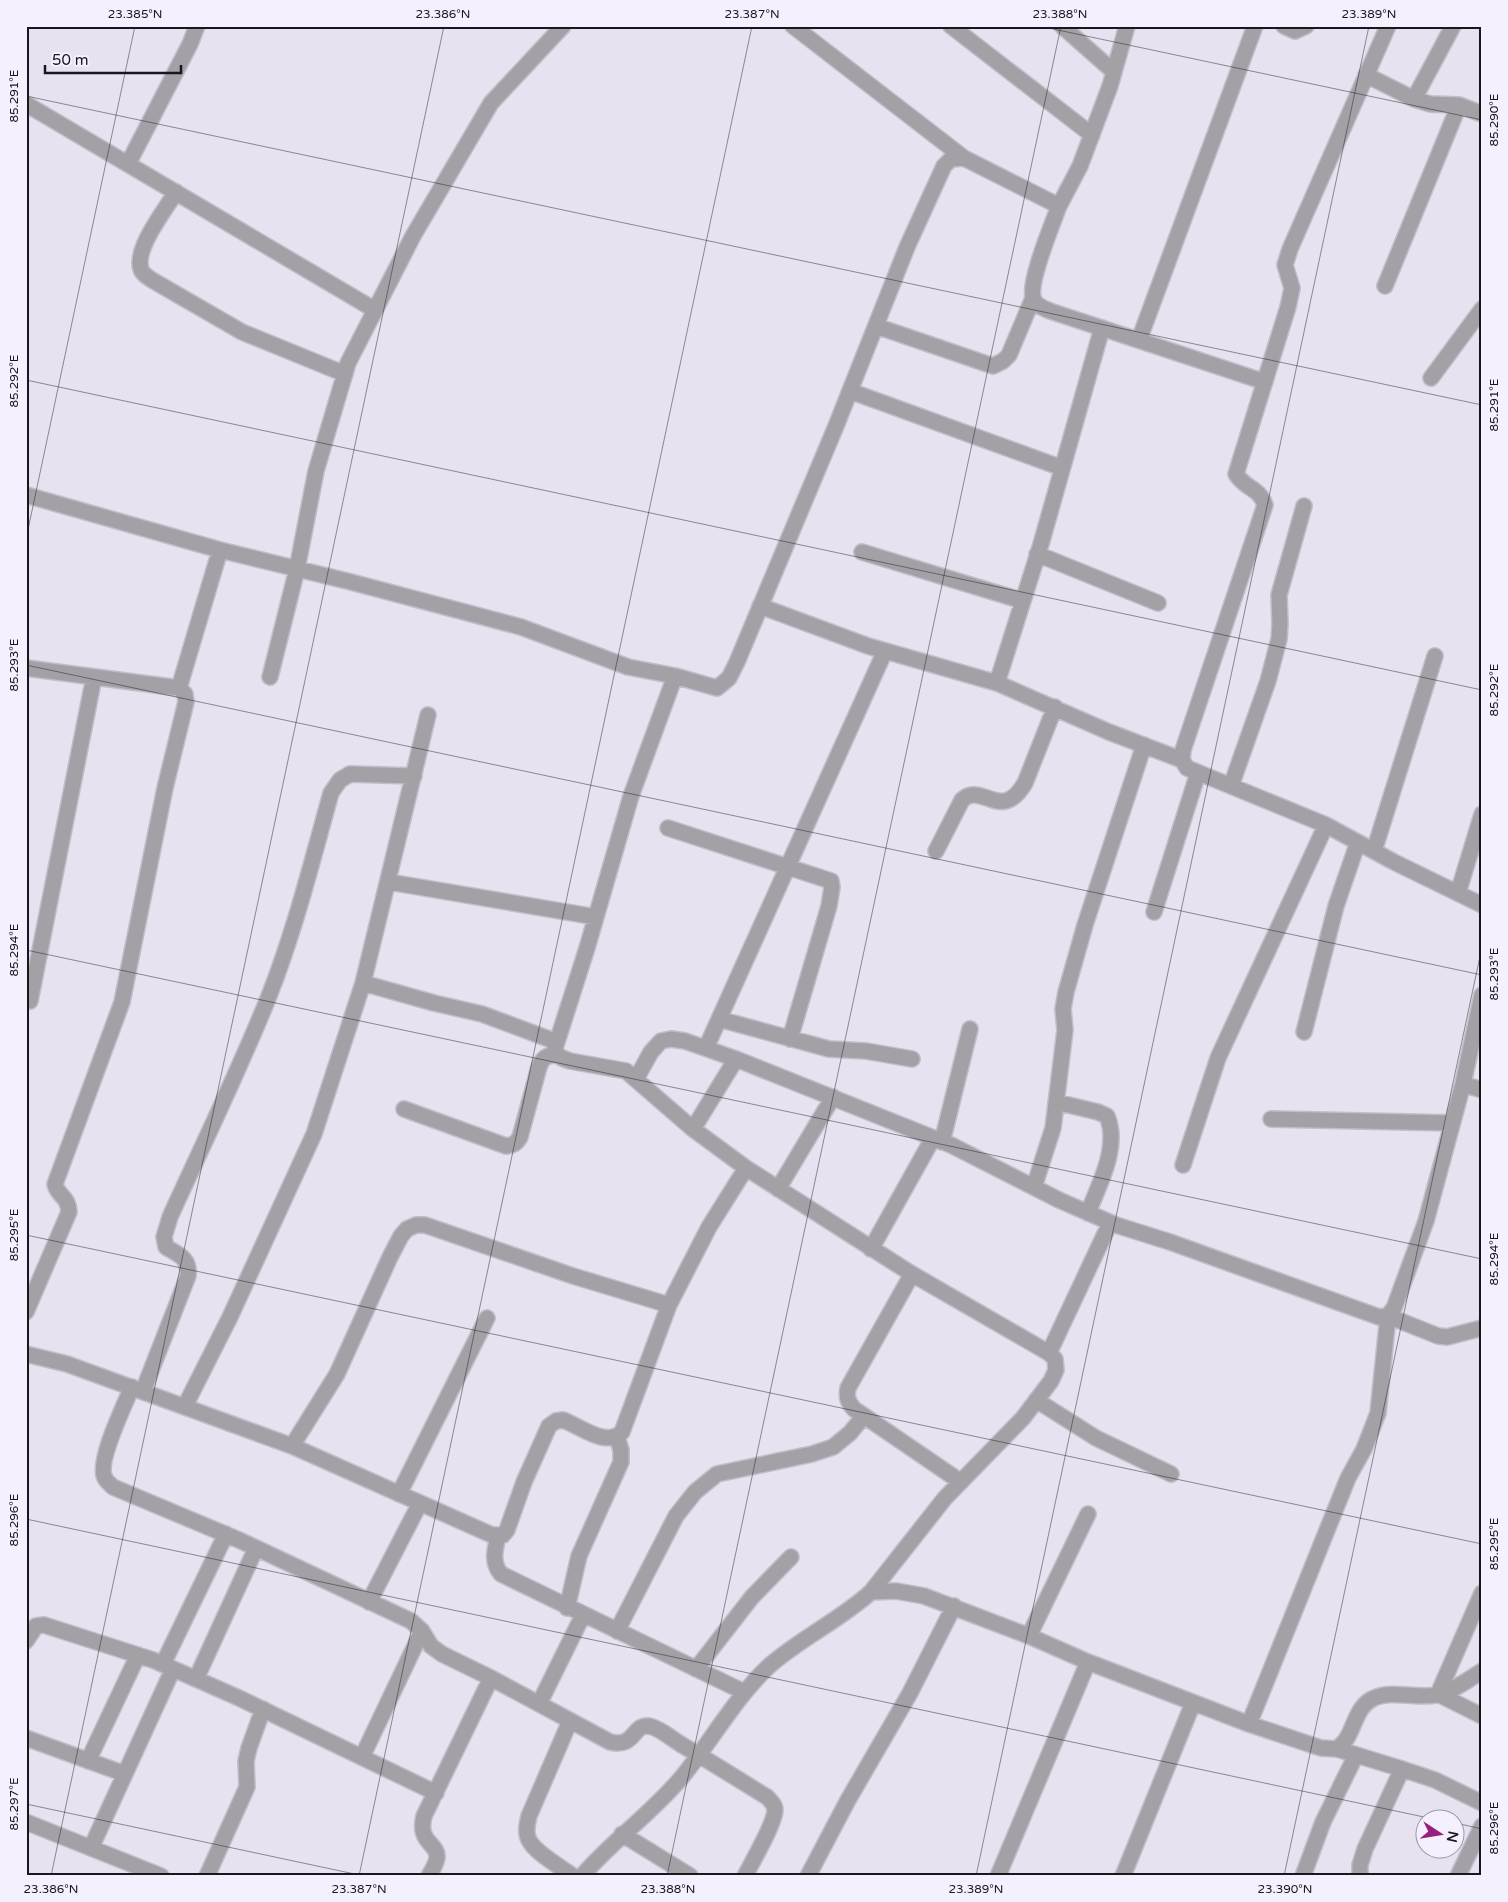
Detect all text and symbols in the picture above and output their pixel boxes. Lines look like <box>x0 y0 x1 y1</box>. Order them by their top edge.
text: 23.385°N <box>108 7 162 21</box>
text: 23.386°N <box>416 7 470 21</box>
text: 23.387°N <box>724 7 780 21</box>
text: 23.388°N <box>1033 7 1087 21</box>
text: 23.389°N <box>1342 7 1396 21</box>
scale bar <box>45 42 181 74</box>
text: 50 m <box>52 51 89 69</box>
text: 85.291°E <box>7 69 21 122</box>
text: 85.290°E <box>1487 93 1501 146</box>
text: 85.292°E <box>7 354 21 407</box>
text: 85.291°E <box>1487 378 1501 431</box>
text: 85.293°E <box>7 638 21 691</box>
text: 85.292°E <box>1487 663 1501 716</box>
text: 85.294°E <box>7 923 21 976</box>
text: 85.293°E <box>1487 947 1501 1000</box>
text: 85.295°E <box>7 1208 21 1261</box>
text: 85.294°E <box>1487 1232 1501 1285</box>
text: 85.296°E <box>7 1493 21 1546</box>
text: 85.295°E <box>1487 1517 1501 1570</box>
text: 85.297°E <box>7 1777 21 1831</box>
text: 85.296°E <box>1487 1801 1501 1854</box>
north arrow <box>1416 1810 1466 1860</box>
text: N <box>1443 1829 1462 1844</box>
text: 23.386°N <box>24 1882 78 1896</box>
text: 23.387°N <box>331 1882 387 1896</box>
text: 23.388°N <box>641 1882 695 1896</box>
text: 23.389°N <box>949 1882 1003 1896</box>
text: 23.390°N <box>1258 1882 1312 1896</box>

